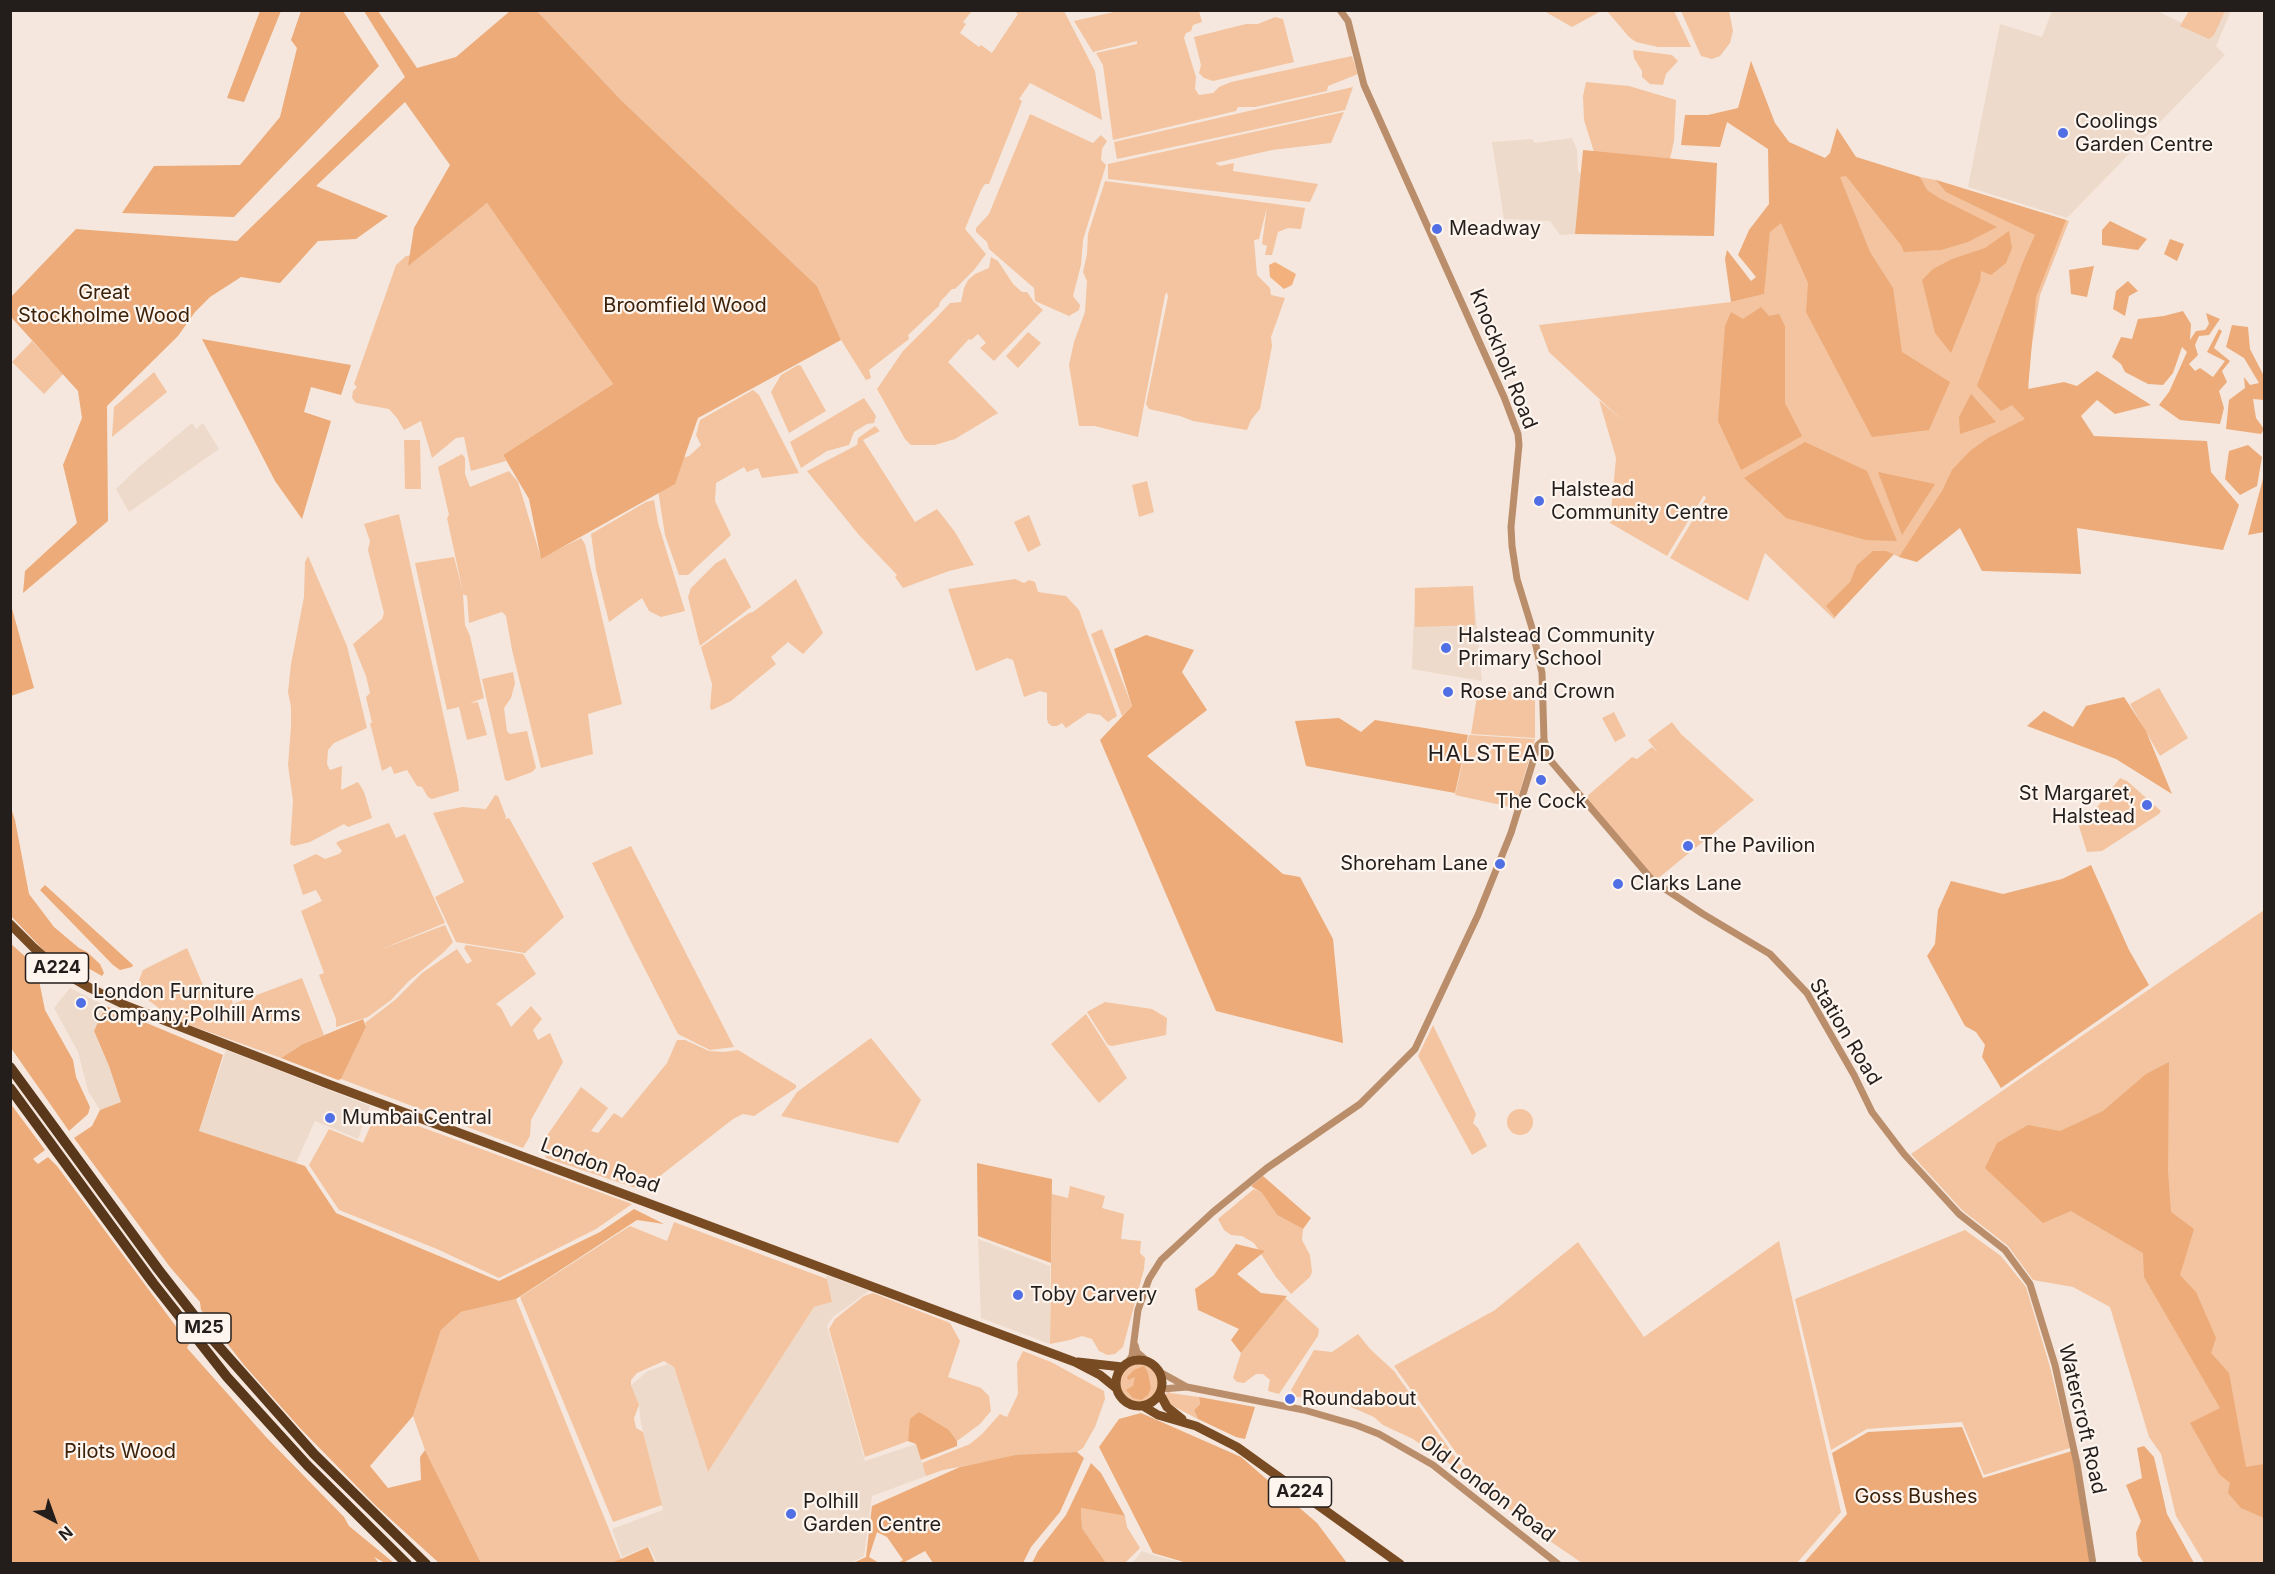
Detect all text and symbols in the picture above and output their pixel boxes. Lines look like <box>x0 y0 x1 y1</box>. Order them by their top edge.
place label: Coolings Garden Centre <box>2075 110 2213 157</box>
marker: Coolings Garden Centre <box>2056 126 2070 140</box>
place label: Meadway <box>1449 217 1541 241</box>
marker: Meadway <box>1430 222 1444 236</box>
park label: Great Stockholme Wood <box>18 281 190 328</box>
street label: Knockholt Road <box>1464 285 1542 433</box>
park label: Broomfield Wood <box>603 294 767 318</box>
place label: Halstead Community Centre <box>1551 478 1728 525</box>
marker: Halstead Community Centre <box>1532 494 1546 508</box>
place label: Halstead Community Primary School <box>1458 624 1655 671</box>
marker: Halstead Community Primary School <box>1439 641 1453 655</box>
place label: Rose and Crown <box>1460 680 1615 704</box>
marker: Rose and Crown <box>1441 685 1455 699</box>
district label: HALSTEAD <box>1428 741 1556 767</box>
marker: The Cock <box>1534 773 1548 787</box>
place label: St Margaret, Halstead <box>2019 782 2135 829</box>
place label: The Cock <box>1495 790 1587 814</box>
marker: St Margaret, Halstead <box>2140 798 2154 812</box>
place label: The Pavilion <box>1700 834 1815 858</box>
marker: The Pavilion <box>1681 839 1695 853</box>
place label: Shoreham Lane <box>1340 852 1488 876</box>
marker: Shoreham Lane <box>1493 857 1507 871</box>
place label: Clarks Lane <box>1630 872 1742 896</box>
marker: Clarks Lane <box>1611 877 1625 891</box>
road number: A224 <box>26 953 88 983</box>
street label: Station Road <box>1804 974 1886 1090</box>
place label: London Furniture Company;Polhill Arms <box>93 980 301 1027</box>
marker: London Furniture Company;Polhill Arms <box>74 996 88 1010</box>
place label: Mumbai Central <box>342 1106 492 1130</box>
marker: Mumbai Central <box>323 1111 337 1125</box>
street label: London Road <box>537 1133 663 1199</box>
place label: Toby Carvery <box>1030 1283 1157 1307</box>
marker: Toby Carvery <box>1011 1288 1025 1302</box>
road number: M25 <box>177 1313 231 1343</box>
street label: Watercroft Road <box>2053 1342 2111 1496</box>
place label: Roundabout <box>1302 1387 1416 1411</box>
marker: Roundabout <box>1283 1392 1297 1406</box>
street label: Old London Road <box>1415 1430 1559 1548</box>
park label: Pilots Wood <box>64 1440 176 1464</box>
road number: A224 <box>1268 1477 1332 1507</box>
park label: Goss Bushes <box>1854 1485 1978 1509</box>
north arrow <box>24 1490 84 1550</box>
place label: Polhill Garden Centre <box>803 1490 941 1537</box>
marker: Polhill Garden Centre <box>784 1507 798 1521</box>
text: N <box>55 1522 77 1545</box>

